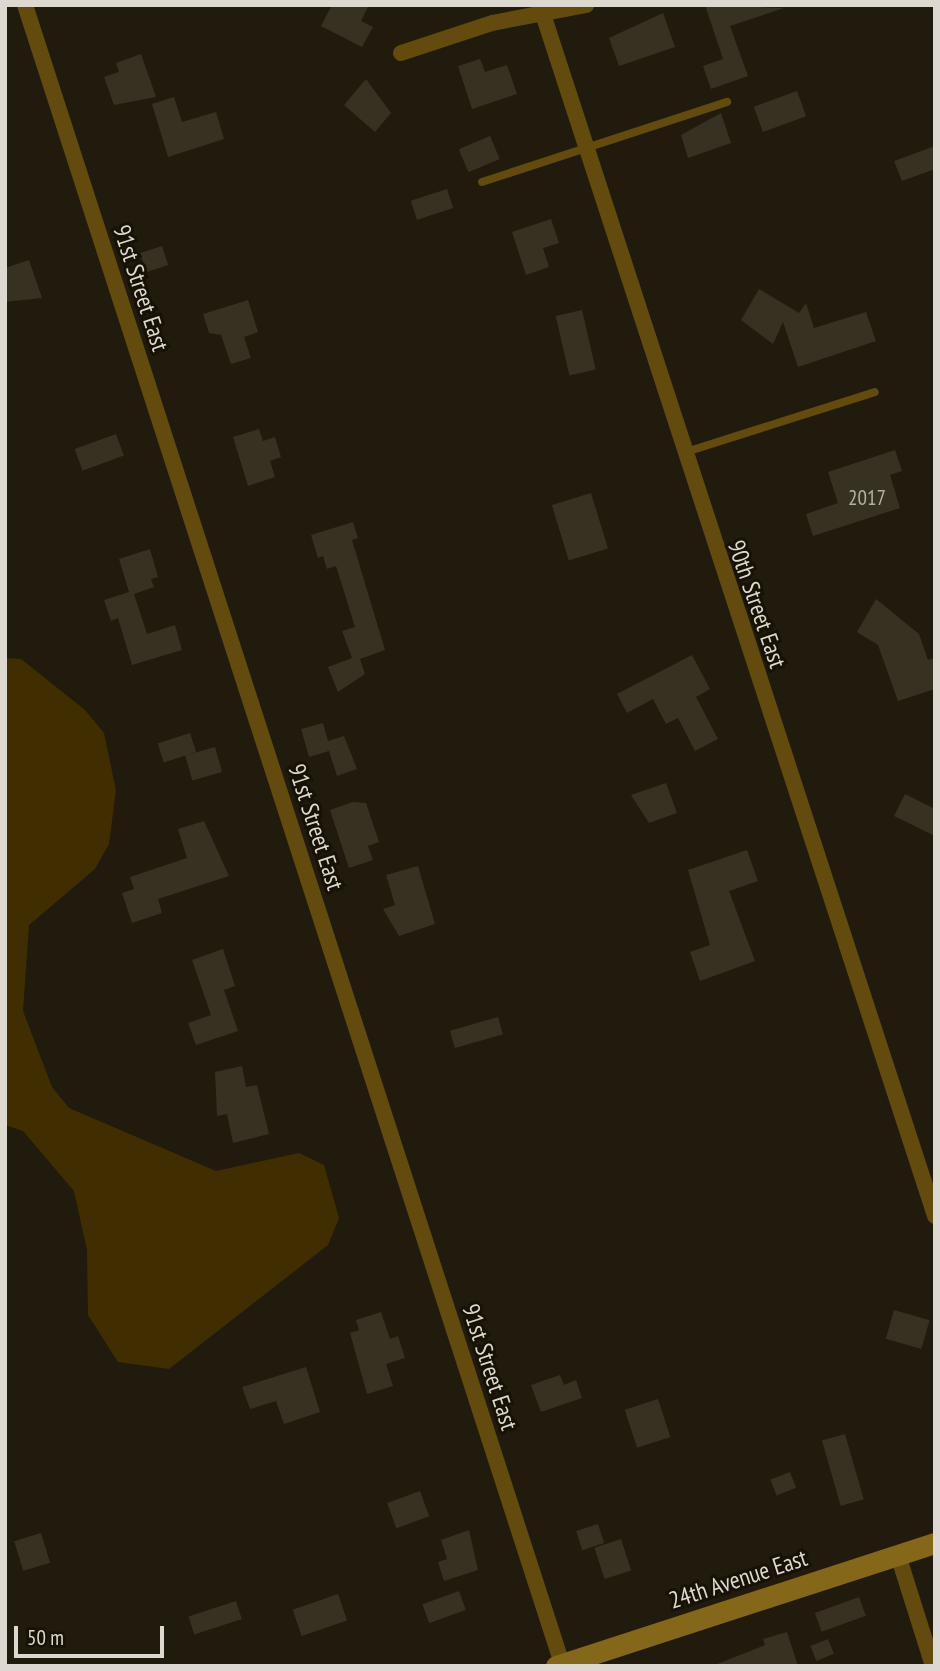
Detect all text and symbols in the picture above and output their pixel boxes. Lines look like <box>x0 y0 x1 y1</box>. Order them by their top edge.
street label: 91st Street East <box>107 221 175 355</box>
house number: 2017 <box>848 485 886 511</box>
street label: 90th Street East <box>722 536 792 672</box>
street label: 91st Street East <box>282 760 350 894</box>
street label: 91st Street East <box>456 1300 524 1434</box>
street label: 24th Avenue East <box>665 1543 811 1615</box>
scale bar <box>18 1612 168 1656</box>
text: 50 m <box>27 1624 64 1651</box>

